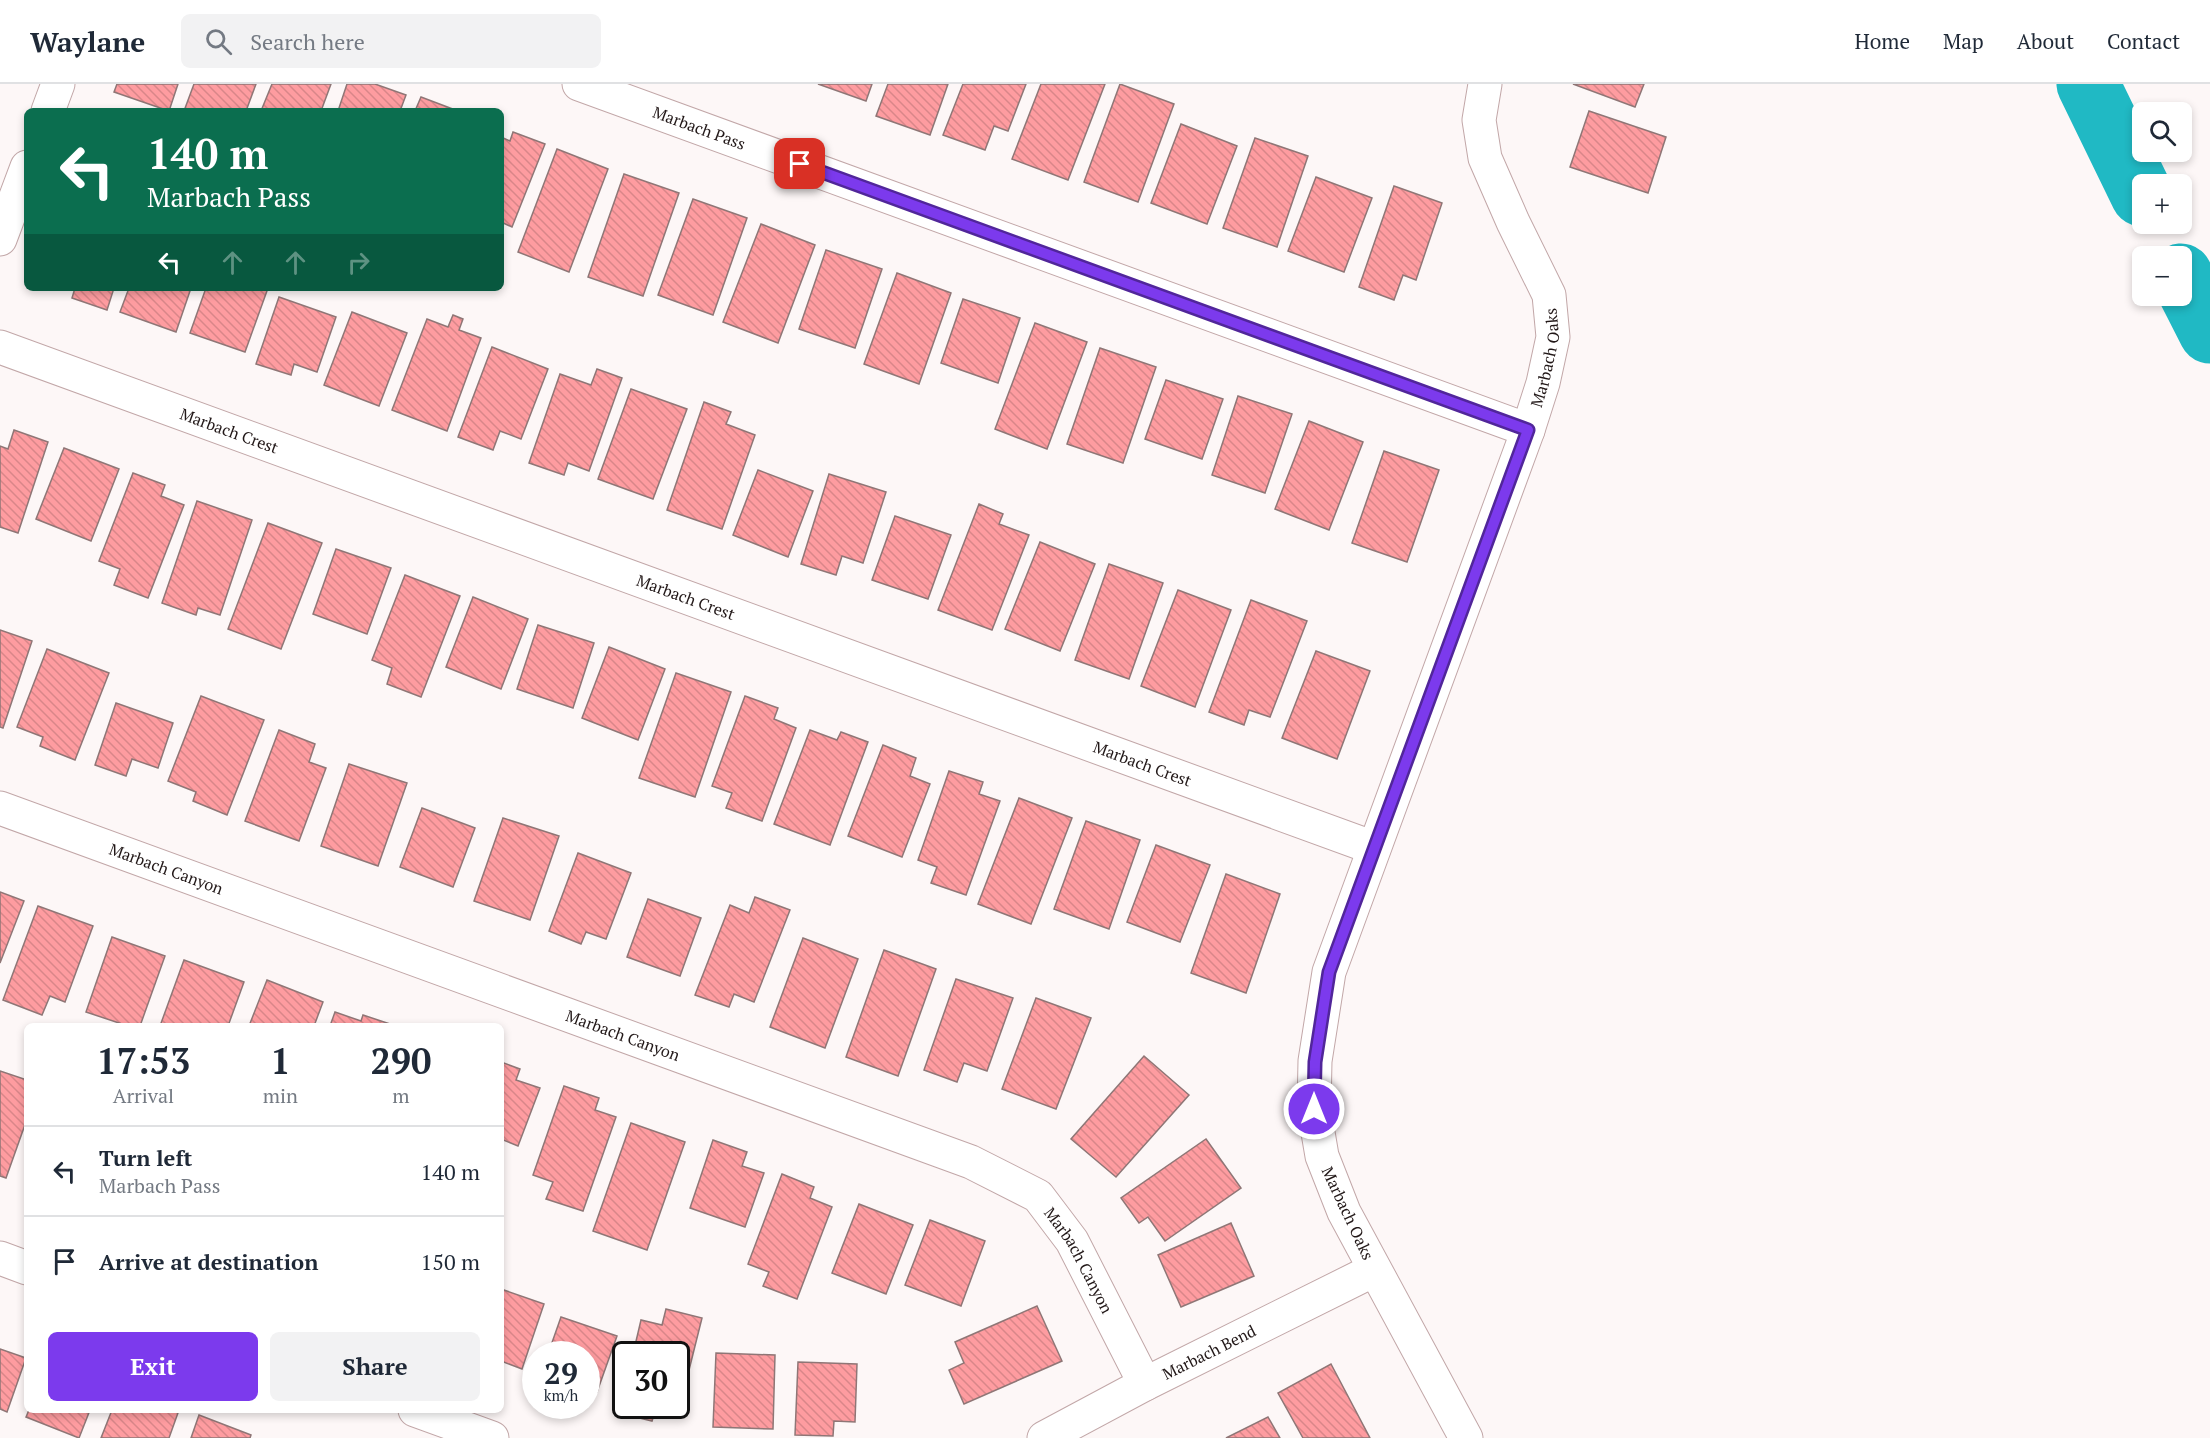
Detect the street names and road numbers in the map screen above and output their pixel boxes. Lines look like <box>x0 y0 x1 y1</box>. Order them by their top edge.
street label: Marbach Pass <box>650 101 749 155</box>
street label: Marbach Oaks <box>1525 307 1565 410</box>
street label: Marbach Crest <box>177 403 282 459</box>
street label: Marbach Crest <box>634 569 738 625</box>
street label: Marbach Crest <box>1090 736 1195 792</box>
street label: Marbach Canyon <box>106 838 227 900</box>
street label: Marbach Canyon <box>563 1004 683 1066</box>
street label: Marbach Oaks <box>1317 1163 1379 1263</box>
street label: Marbach Canyon <box>1039 1202 1118 1318</box>
street label: Marbach Bend <box>1158 1320 1260 1385</box>

